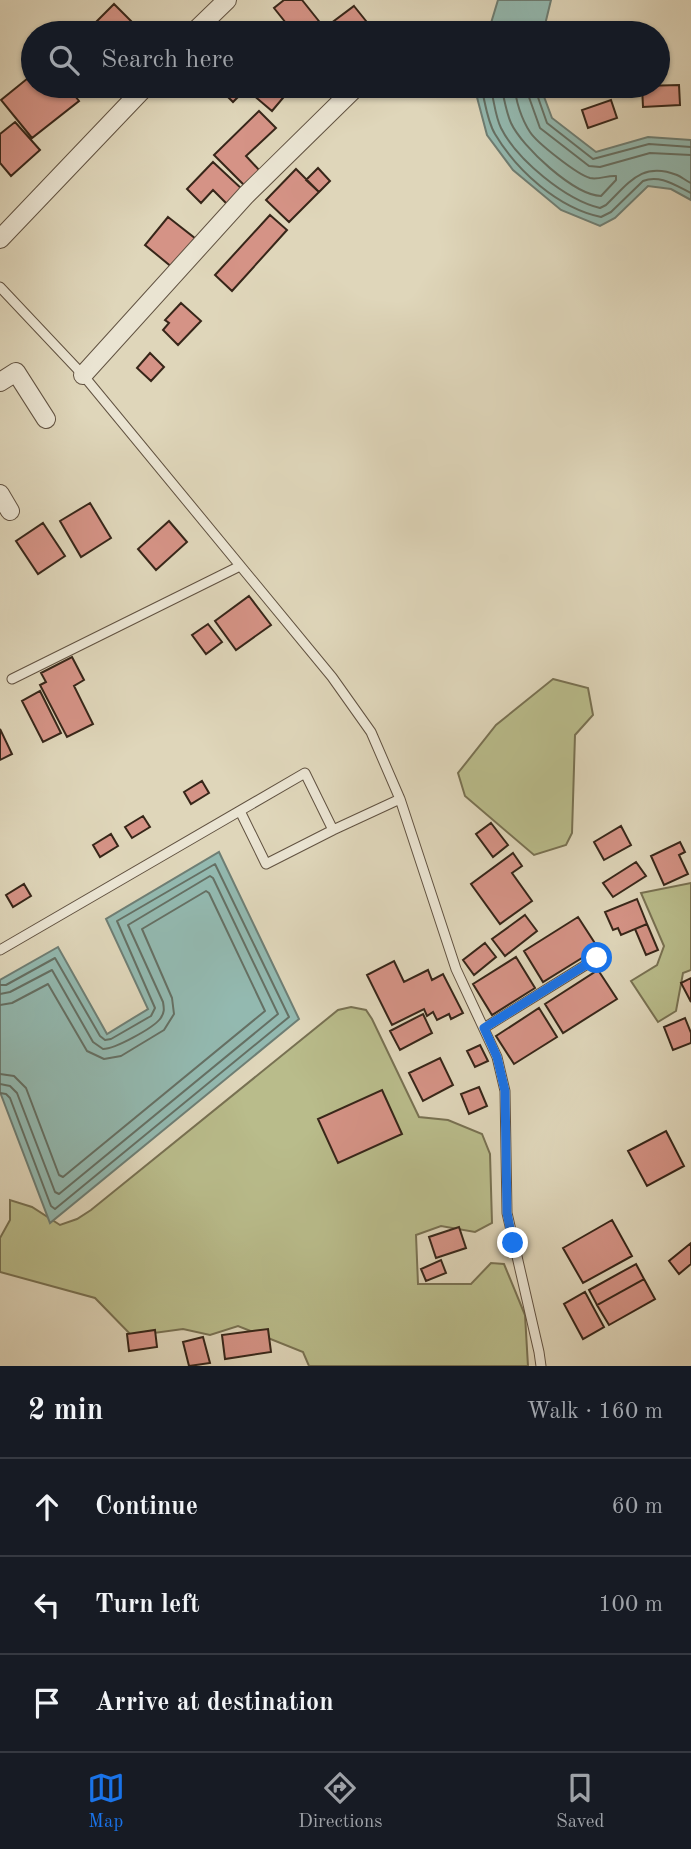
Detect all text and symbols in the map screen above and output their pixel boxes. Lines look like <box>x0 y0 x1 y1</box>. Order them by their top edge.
search box <box>21 21 670 98</box>
icon: search <box>45 41 83 79</box>
text: Search here <box>101 47 234 73</box>
route start <box>581 942 612 973</box>
route end <box>497 1227 528 1258</box>
text: 2 min <box>28 1396 103 1426</box>
text: Walk · 160 m <box>527 1400 663 1423</box>
icon: ahead <box>28 1488 66 1526</box>
text: Continue <box>95 1494 198 1520</box>
text: 60 m <box>612 1495 663 1518</box>
icon: left <box>28 1586 66 1624</box>
text: Turn left <box>95 1592 200 1618</box>
text: 100 m <box>598 1593 663 1616</box>
icon: arrive <box>28 1684 66 1722</box>
text: Arrive at destination <box>95 1690 334 1716</box>
tab: Map <box>87 1769 125 1834</box>
tab: Directions <box>298 1769 383 1834</box>
tab: Saved <box>556 1769 604 1834</box>

